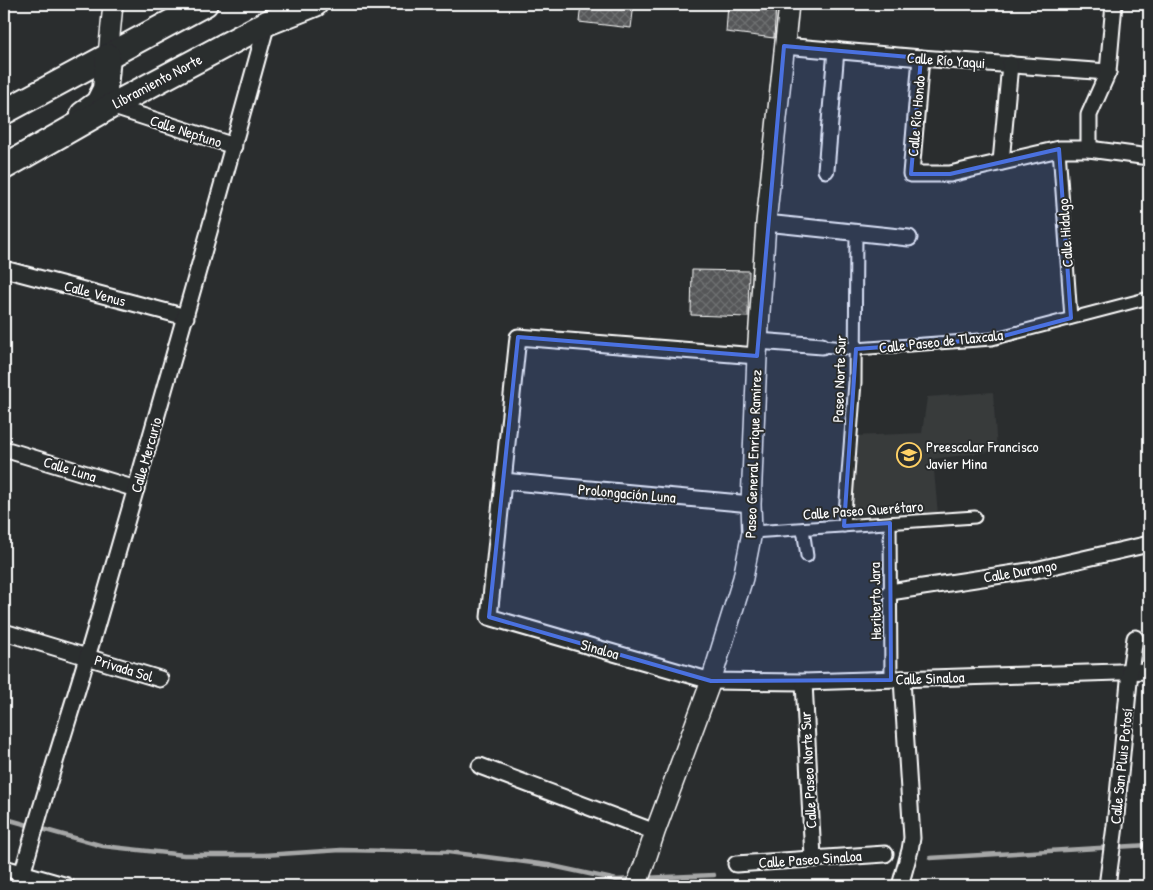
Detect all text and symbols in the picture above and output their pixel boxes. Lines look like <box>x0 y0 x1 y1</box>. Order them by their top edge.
street label: Calle Río Yaqui <box>906 47 986 73</box>
street label: Libramiento Norte <box>109 49 206 113</box>
street label: Calle Río Hondo <box>902 75 930 157</box>
street label: Calle Neptuno <box>147 110 225 152</box>
street label: Calle Hidalgo <box>1052 198 1078 268</box>
street label: Calle Venus <box>62 275 128 311</box>
street label: Calle Paseo de Tlaxcala <box>878 324 1004 358</box>
street label: Paseo Norte Sur <box>827 335 851 423</box>
street label: Paseo General Enrique Ramirez <box>740 369 766 539</box>
street label: Calle Mercurio <box>125 415 167 495</box>
place label: Preescolar Francisco Javier Mina <box>926 436 1039 474</box>
school or university icon: Preescolar Francisco Javier Mina <box>896 442 922 468</box>
street label: Calle Luna <box>41 451 99 487</box>
street label: Prolongación Luna <box>577 478 677 508</box>
street label: Calle Paseo Querétaro <box>802 495 924 525</box>
street label: Calle Durango <box>982 554 1058 588</box>
street label: Heriberto Jara <box>864 562 886 640</box>
street label: Sinaloa <box>578 634 622 664</box>
street label: Privada Sol <box>92 649 156 687</box>
street label: Calle Sinaloa <box>895 666 965 690</box>
street label: Calle San Pluis Potosí <box>1104 707 1138 825</box>
street label: Calle Paseo Norte Sur <box>794 711 822 829</box>
street label: Calle Paseo Sinaloa <box>758 845 862 873</box>

